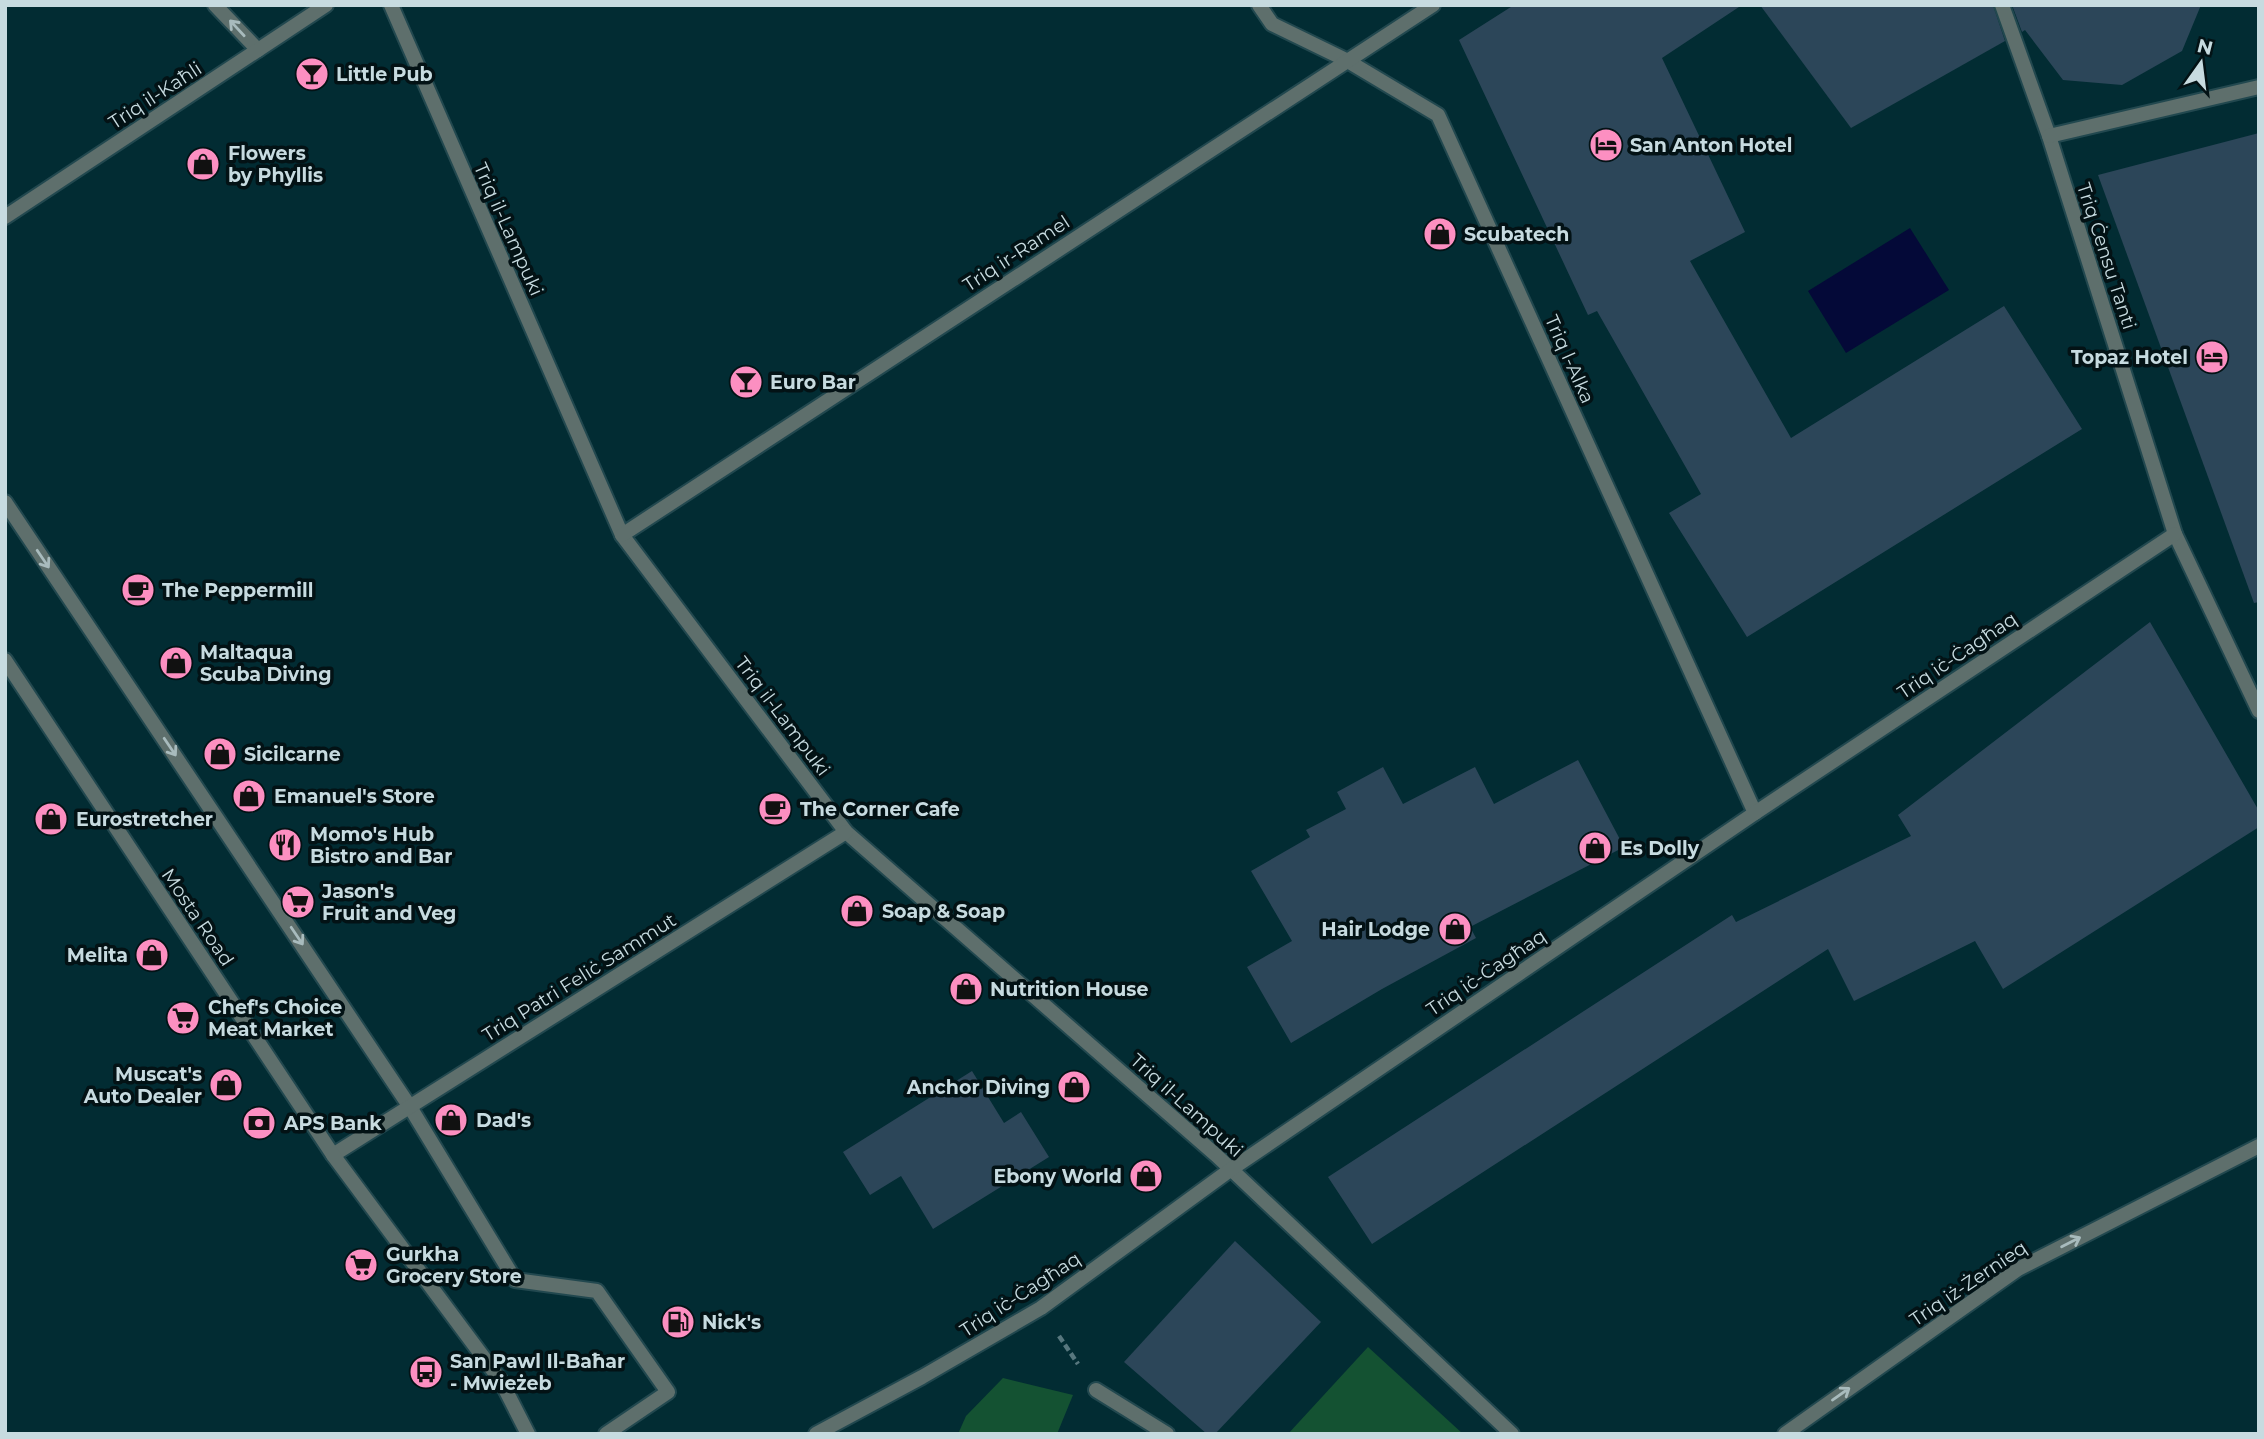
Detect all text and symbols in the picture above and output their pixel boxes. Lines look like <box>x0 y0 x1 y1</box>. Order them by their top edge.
one-way arrow <box>228 20 245 37</box>
north arrow <box>2166 28 2236 98</box>
text: N <box>2195 34 2215 60</box>
bar icon: Little Pub <box>293 55 331 93</box>
street label: Triq il-Kaħli <box>104 57 206 134</box>
place label: Little Pub <box>336 63 433 86</box>
hotel icon: San Anton Hotel <box>1587 126 1625 164</box>
place label: San Anton Hotel <box>1630 134 1792 157</box>
place label: Flowers by Phyllis <box>228 142 323 187</box>
shop icon: Flowers by Phyllis <box>184 145 222 183</box>
street label: Triq il-Lampuki <box>469 159 548 299</box>
street label: Triq Ċensu Tanti <box>2072 180 2141 332</box>
street label: Triq ir-Ramel <box>959 210 1074 296</box>
shop icon: Scubatech <box>1421 215 1459 253</box>
place label: Scubatech <box>1464 223 1569 246</box>
street label: Triq l-Alka <box>1540 311 1599 407</box>
hotel icon: Topaz Hotel <box>2193 338 2231 376</box>
place label: Topaz Hotel <box>2071 346 2188 369</box>
bar icon: Euro Bar <box>727 363 765 401</box>
place label: Euro Bar <box>770 371 856 394</box>
one-way arrow <box>36 548 50 568</box>
cafe icon: The Peppermill <box>119 571 157 609</box>
place label: The Peppermill <box>162 579 313 602</box>
street label: Triq iċ-Ċagħaq <box>1893 607 2021 704</box>
place label: Maltaqua Scuba Diving <box>200 641 331 686</box>
shop icon: Maltaqua Scuba Diving <box>157 644 195 682</box>
street label: Triq il-Lampuki <box>730 652 835 780</box>
shop icon: Sicilcarne <box>201 735 239 773</box>
one-way arrow <box>163 737 177 757</box>
place label: Sicilcarne <box>244 743 341 766</box>
shop icon: Emanuel's Store <box>230 777 268 815</box>
place label: Emanuel's Store <box>274 785 435 808</box>
cafe icon: The Corner Cafe <box>756 790 794 828</box>
place label: The Corner Cafe <box>800 798 960 821</box>
shop icon: Eurostretcher <box>32 800 70 838</box>
place label: Eurostretcher <box>76 808 213 831</box>
place label: Momo's Hub Bistro and Bar <box>310 823 452 868</box>
restaurant icon: Momo's Hub Bistro and Bar <box>266 826 304 864</box>
shop icon: Es Dolly <box>1576 829 1614 867</box>
place label: Es Dolly <box>1620 837 1700 860</box>
street label: Mosta Road <box>157 864 239 970</box>
place label: Jason's Fruit and Veg <box>321 880 456 925</box>
supermarket icon: Jason's Fruit and Veg <box>279 883 317 921</box>
shop icon: Soap & Soap <box>838 892 876 930</box>
place label: Soap & Soap <box>882 900 1005 923</box>
street label: Triq Patri Feliċ Sammut <box>478 908 680 1046</box>
shop icon: Hair Lodge <box>1436 910 1474 948</box>
place label: Hair Lodge <box>1321 918 1430 941</box>
street label: Triq iċ-Ċagħaq <box>1422 924 1550 1021</box>
one-way arrow <box>290 926 304 946</box>
shop icon: Melita <box>133 936 171 974</box>
place label: Melita <box>67 944 128 967</box>
shop icon: Nutrition House <box>947 970 985 1008</box>
place label: Nutrition House <box>990 978 1148 1001</box>
place label: Chef's Choice Meat Market <box>208 996 342 1041</box>
supermarket icon: Chef's Choice Meat Market <box>164 999 202 1037</box>
street label: Triq il-Lampuki <box>1126 1049 1248 1162</box>
place label: Muscat's Auto Dealer <box>83 1063 202 1108</box>
shop icon: Muscat's Auto Dealer <box>207 1066 245 1104</box>
shop icon: Anchor Diving <box>1055 1068 1093 1106</box>
place label: Anchor Diving <box>906 1076 1050 1099</box>
shop icon: Dad's <box>432 1101 470 1139</box>
bank icon: APS Bank <box>240 1104 278 1142</box>
place label: Dad's <box>476 1109 531 1132</box>
place label: APS Bank <box>283 1112 382 1135</box>
shop icon: Ebony World <box>1127 1157 1165 1195</box>
place label: Ebony World <box>994 1165 1122 1188</box>
one-way arrow <box>2060 1234 2081 1248</box>
street label: Triq iż-Żernieq <box>1905 1236 2031 1331</box>
place label: Gurkha Grocery Store <box>386 1243 522 1288</box>
supermarket icon: Gurkha Grocery Store <box>342 1246 380 1284</box>
street label: Triq iċ-Ċagħaq <box>956 1247 1085 1342</box>
fuel station icon: Nick's <box>659 1303 697 1341</box>
place label: Nick's <box>702 1311 761 1334</box>
place label: San Pawl Il-Baħar - Mwieżeb <box>450 1350 625 1395</box>
bus stop icon: San Pawl Il-Baħar - Mwieżeb <box>407 1353 445 1391</box>
one-way arrow <box>1831 1387 1850 1401</box>

